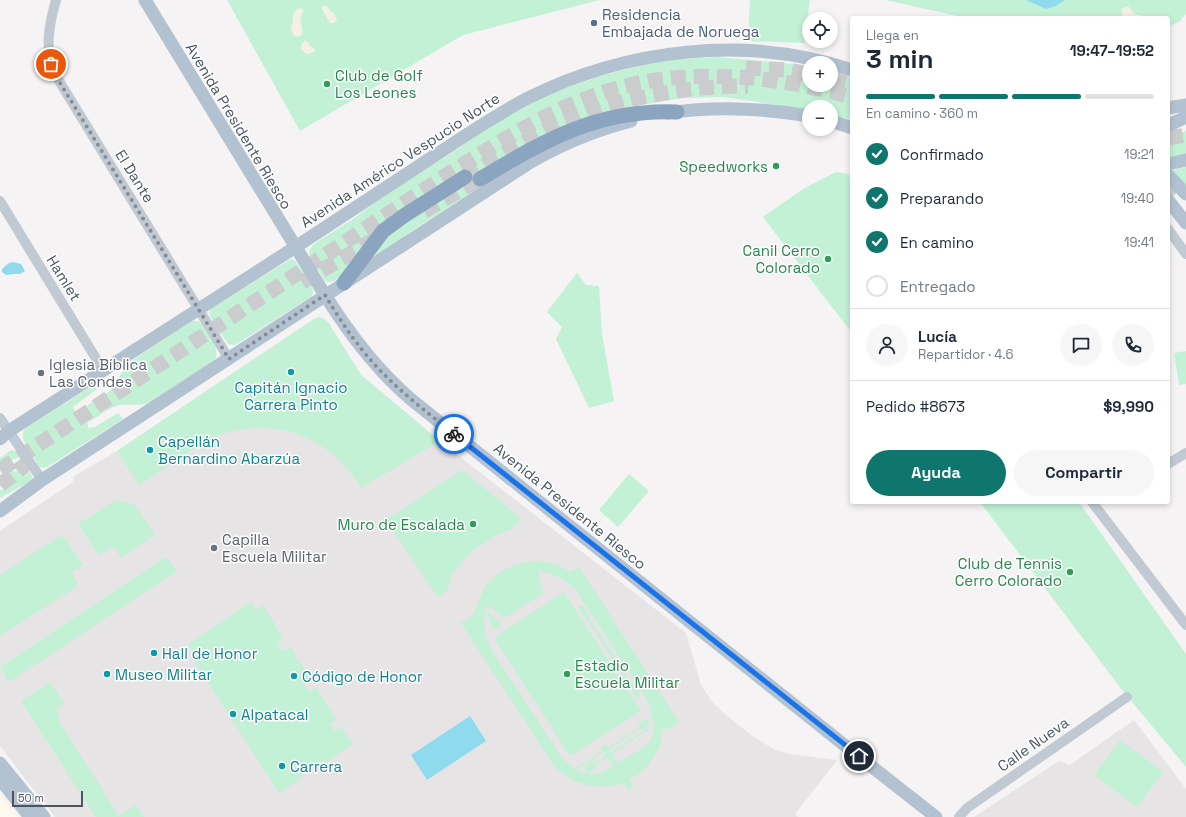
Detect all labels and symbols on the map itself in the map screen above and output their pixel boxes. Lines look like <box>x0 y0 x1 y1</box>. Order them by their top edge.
place label: Residencia Embajada de Noruega <box>602 5 760 41</box>
marker: Residencia Embajada de Noruega <box>589 18 599 28</box>
street label: Avenida Presidente Riesco <box>182 39 296 213</box>
pin <box>34 47 68 81</box>
place label: Club de Golf Los Leones <box>335 66 423 102</box>
marker: Club de Golf Los Leones <box>322 79 332 89</box>
street label: Avenida Américo Vespucio Norte <box>297 88 503 232</box>
street label: El Dante <box>111 146 159 206</box>
place label: Speedworks <box>679 157 768 176</box>
marker: Speedworks <box>771 161 781 171</box>
place label: Canil Cerro Colorado <box>743 241 820 277</box>
street label: Hamlet <box>43 252 85 305</box>
marker: Canil Cerro Colorado <box>823 254 833 264</box>
place label: Iglesia Bíblica Las Condes <box>49 355 147 391</box>
marker: Capitán Ignacio Carrera Pinto <box>286 367 296 377</box>
marker: Iglesia Bíblica Las Condes <box>36 368 46 378</box>
place label: Capitán Ignacio Carrera Pinto <box>235 378 347 414</box>
courier <box>434 414 474 454</box>
place label: Capellán Bernardino Abarzúa <box>158 432 300 468</box>
street label: Avenida Presidente Riesco <box>490 439 650 573</box>
marker: Capellán Bernardino Abarzúa <box>145 445 155 455</box>
place label: Muro de Escalada <box>338 515 465 534</box>
marker: Muro de Escalada <box>468 519 478 529</box>
place label: Capilla Escuela Militar <box>222 530 327 566</box>
marker: Capilla Escuela Militar <box>209 543 219 553</box>
place label: Club de Tennis Cerro Colorado <box>955 554 1062 590</box>
marker: Club de Tennis Cerro Colorado <box>1065 567 1075 577</box>
place label: Hall de Honor <box>162 644 258 663</box>
marker: Hall de Honor <box>149 648 159 658</box>
place label: Estadio Escuela Militar <box>575 656 680 692</box>
place label: Museo Militar <box>115 665 213 684</box>
place label: Código de Honor <box>302 667 423 686</box>
marker: Museo Militar <box>102 669 112 679</box>
marker: Estadio Escuela Militar <box>562 669 572 679</box>
marker: Código de Honor <box>289 671 299 681</box>
place label: Alpatacal <box>241 705 308 724</box>
marker: Alpatacal <box>228 709 238 719</box>
street label: Calle Nueva <box>994 712 1073 775</box>
pin <box>842 739 876 773</box>
place label: Carrera <box>290 757 343 776</box>
marker: Carrera <box>277 761 287 771</box>
scale bar <box>12 789 83 808</box>

